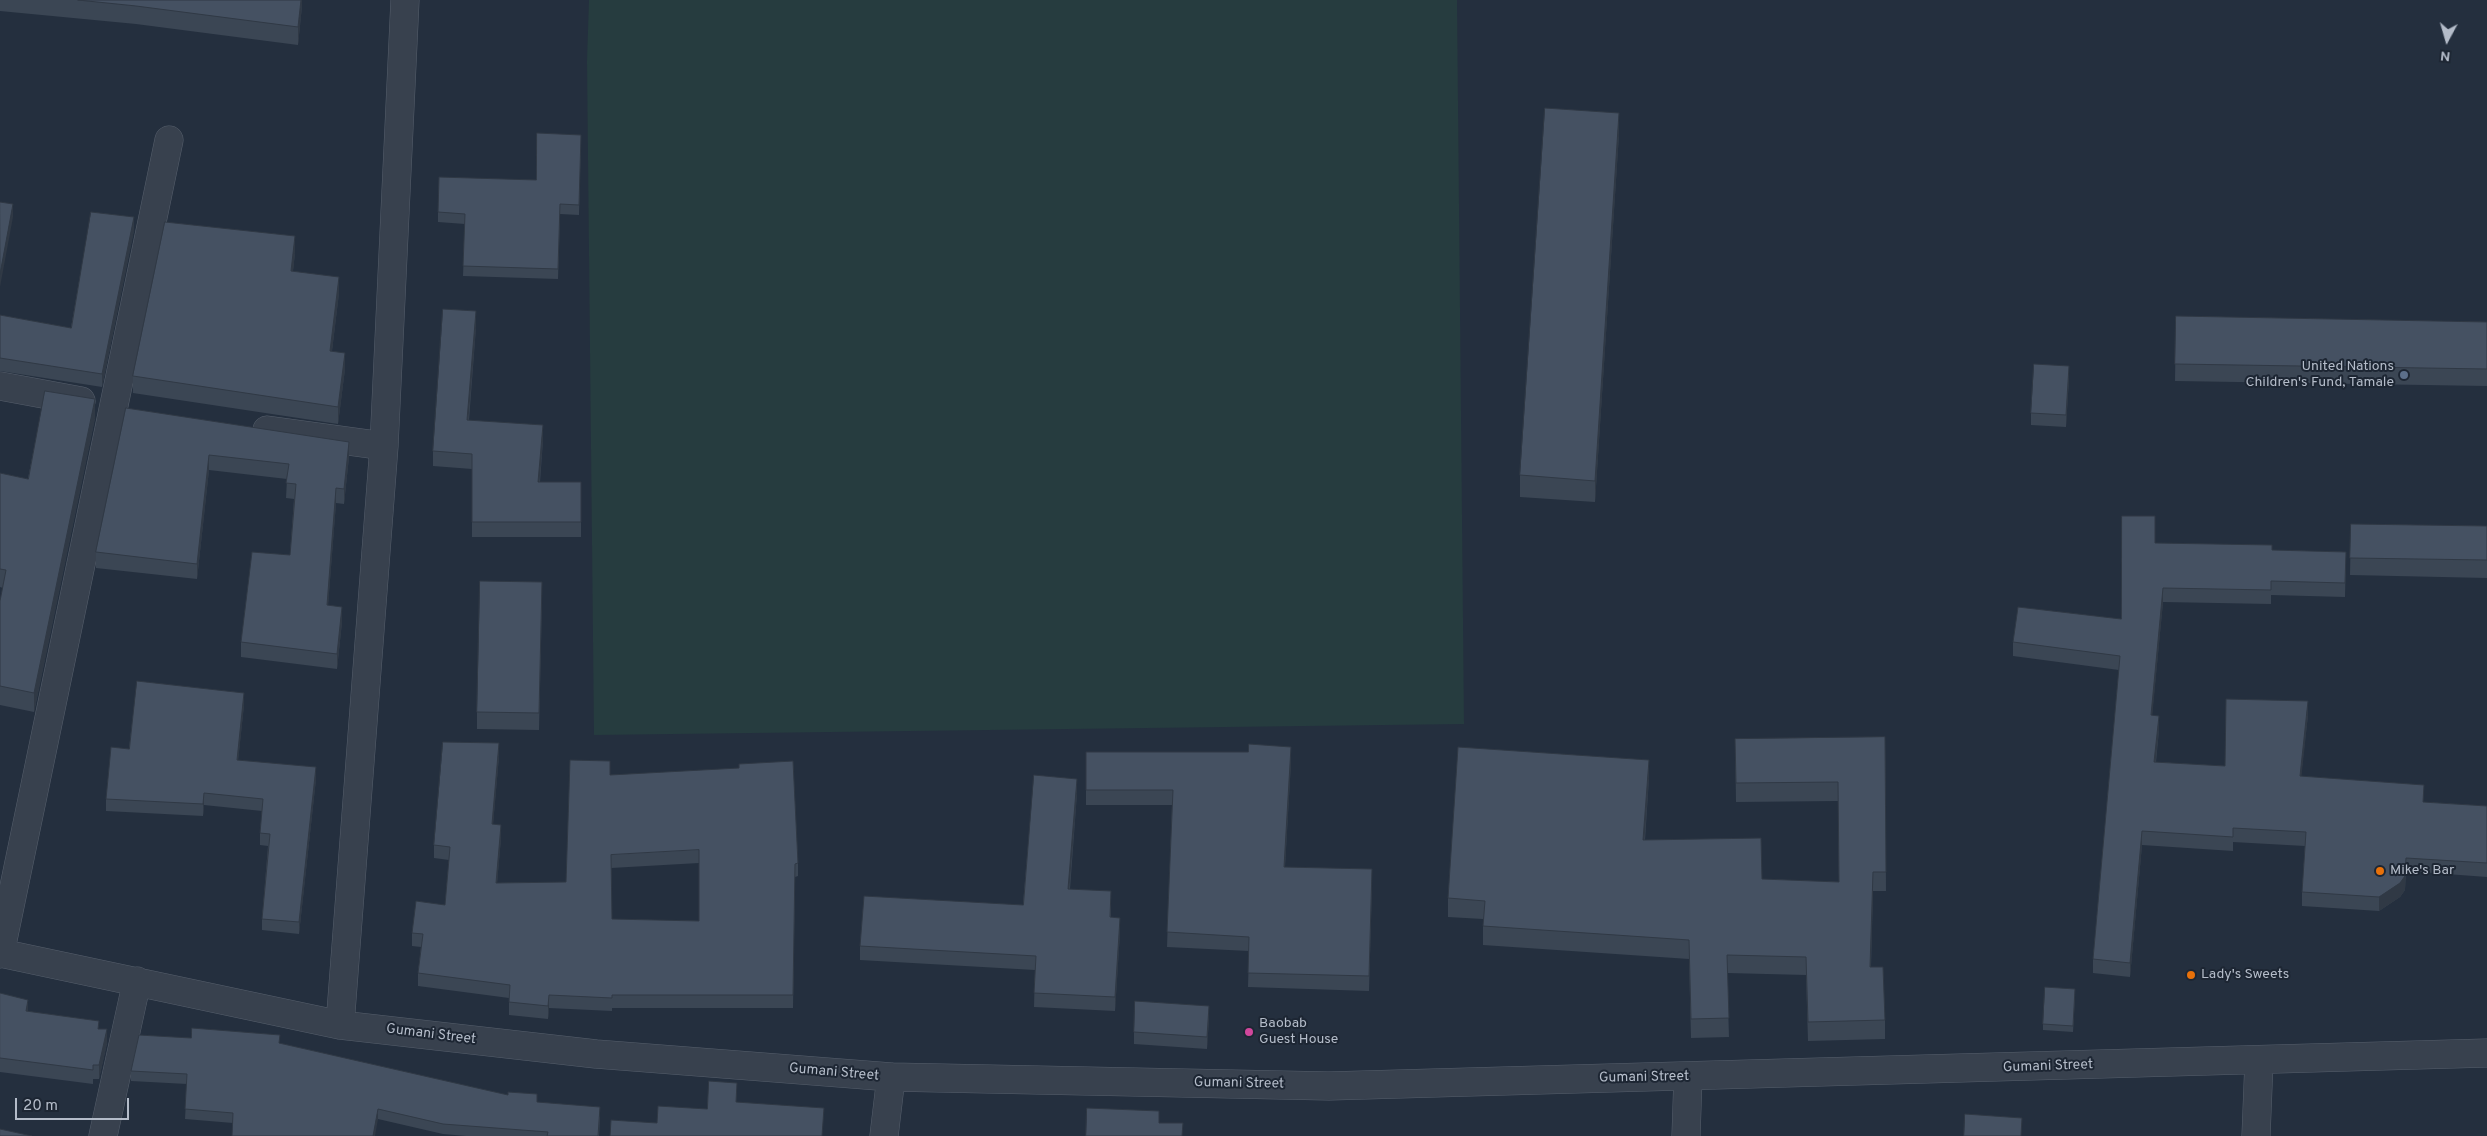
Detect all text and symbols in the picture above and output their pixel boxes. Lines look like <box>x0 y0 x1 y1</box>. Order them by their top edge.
north arrow <box>2422 15 2472 65</box>
text: N <box>2439 46 2451 64</box>
place label: United Nations Children's Fund, Tamale <box>2245 359 2394 392</box>
marker: United Nations Children's Fund, Tamale <box>2398 369 2410 381</box>
place label: Mike's Bar <box>2390 863 2455 879</box>
marker: Mike's Bar <box>2374 865 2386 877</box>
place label: Lady's Sweets <box>2201 967 2289 983</box>
marker: Lady's Sweets <box>2185 969 2197 981</box>
place label: Baobab Guest House <box>1259 1016 1338 1048</box>
street label: Gumani Street <box>385 1021 477 1049</box>
marker: Baobab Guest House <box>1243 1026 1255 1038</box>
street label: Gumani Street <box>2003 1057 2093 1077</box>
street label: Gumani Street <box>788 1061 880 1085</box>
street label: Gumani Street <box>1599 1069 1689 1087</box>
street label: Gumani Street <box>1194 1075 1284 1093</box>
scale bar <box>18 1088 131 1120</box>
text: 20 m <box>23 1097 58 1116</box>

